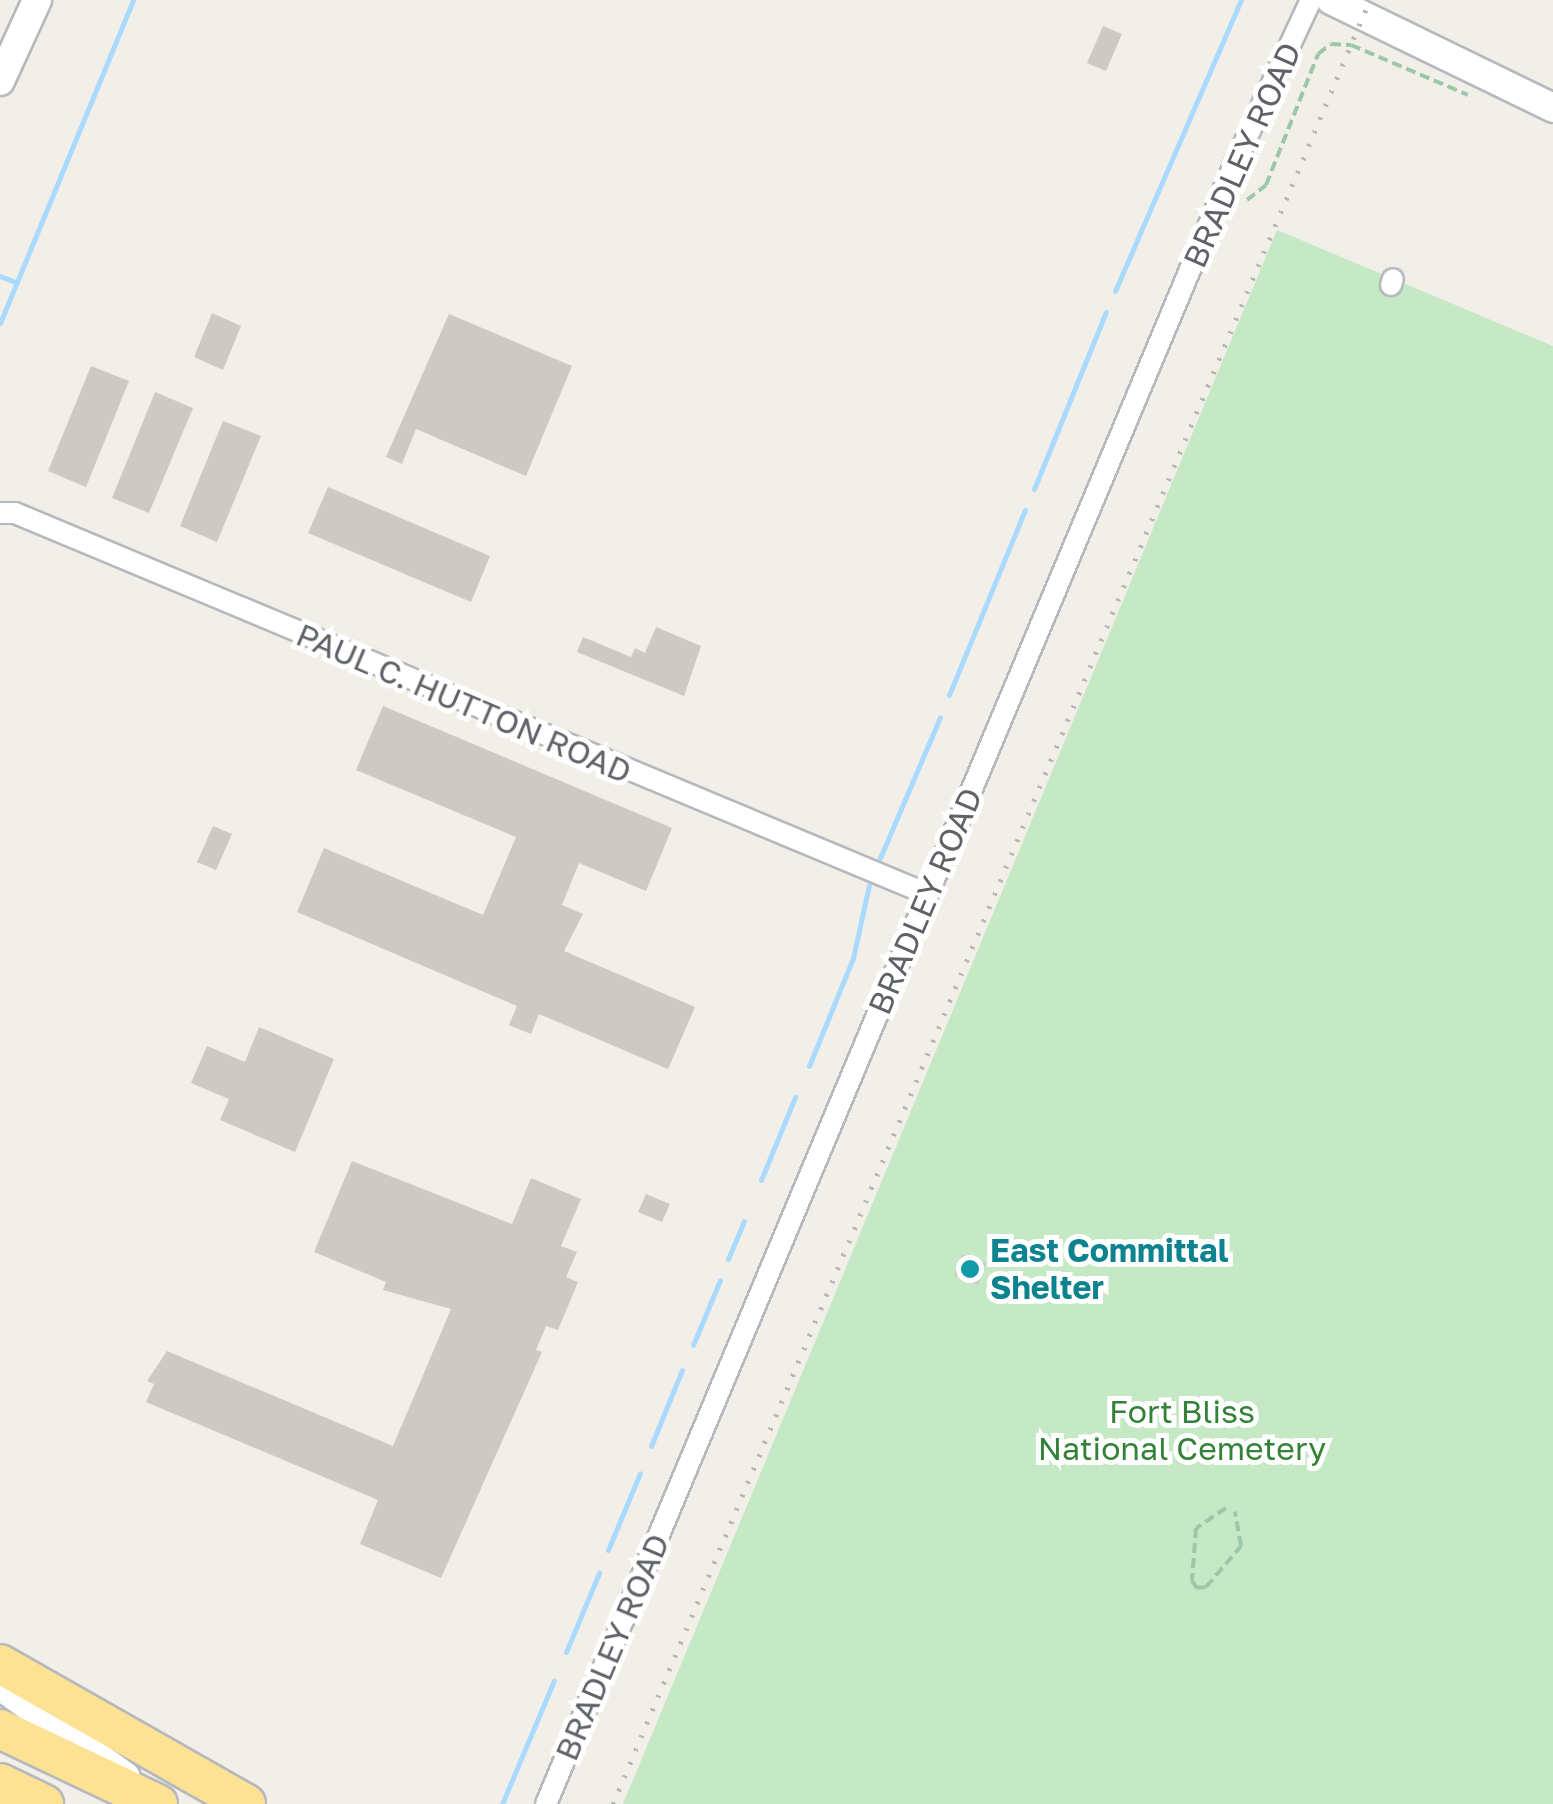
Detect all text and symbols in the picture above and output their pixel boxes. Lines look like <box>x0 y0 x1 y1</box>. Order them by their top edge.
street label: BRADLEY ROAD <box>1175 37 1309 273</box>
street label: PAUL C. HUTTON ROAD <box>291 615 637 791</box>
street label: BRADLEY ROAD <box>860 782 990 1020</box>
place label: East Committal Shelter <box>990 1232 1228 1307</box>
marker: East Committal Shelter <box>959 1258 981 1280</box>
park label: Fort Bliss National Cemetery <box>1038 1393 1326 1468</box>
street label: BRADLEY ROAD <box>547 1528 677 1766</box>

